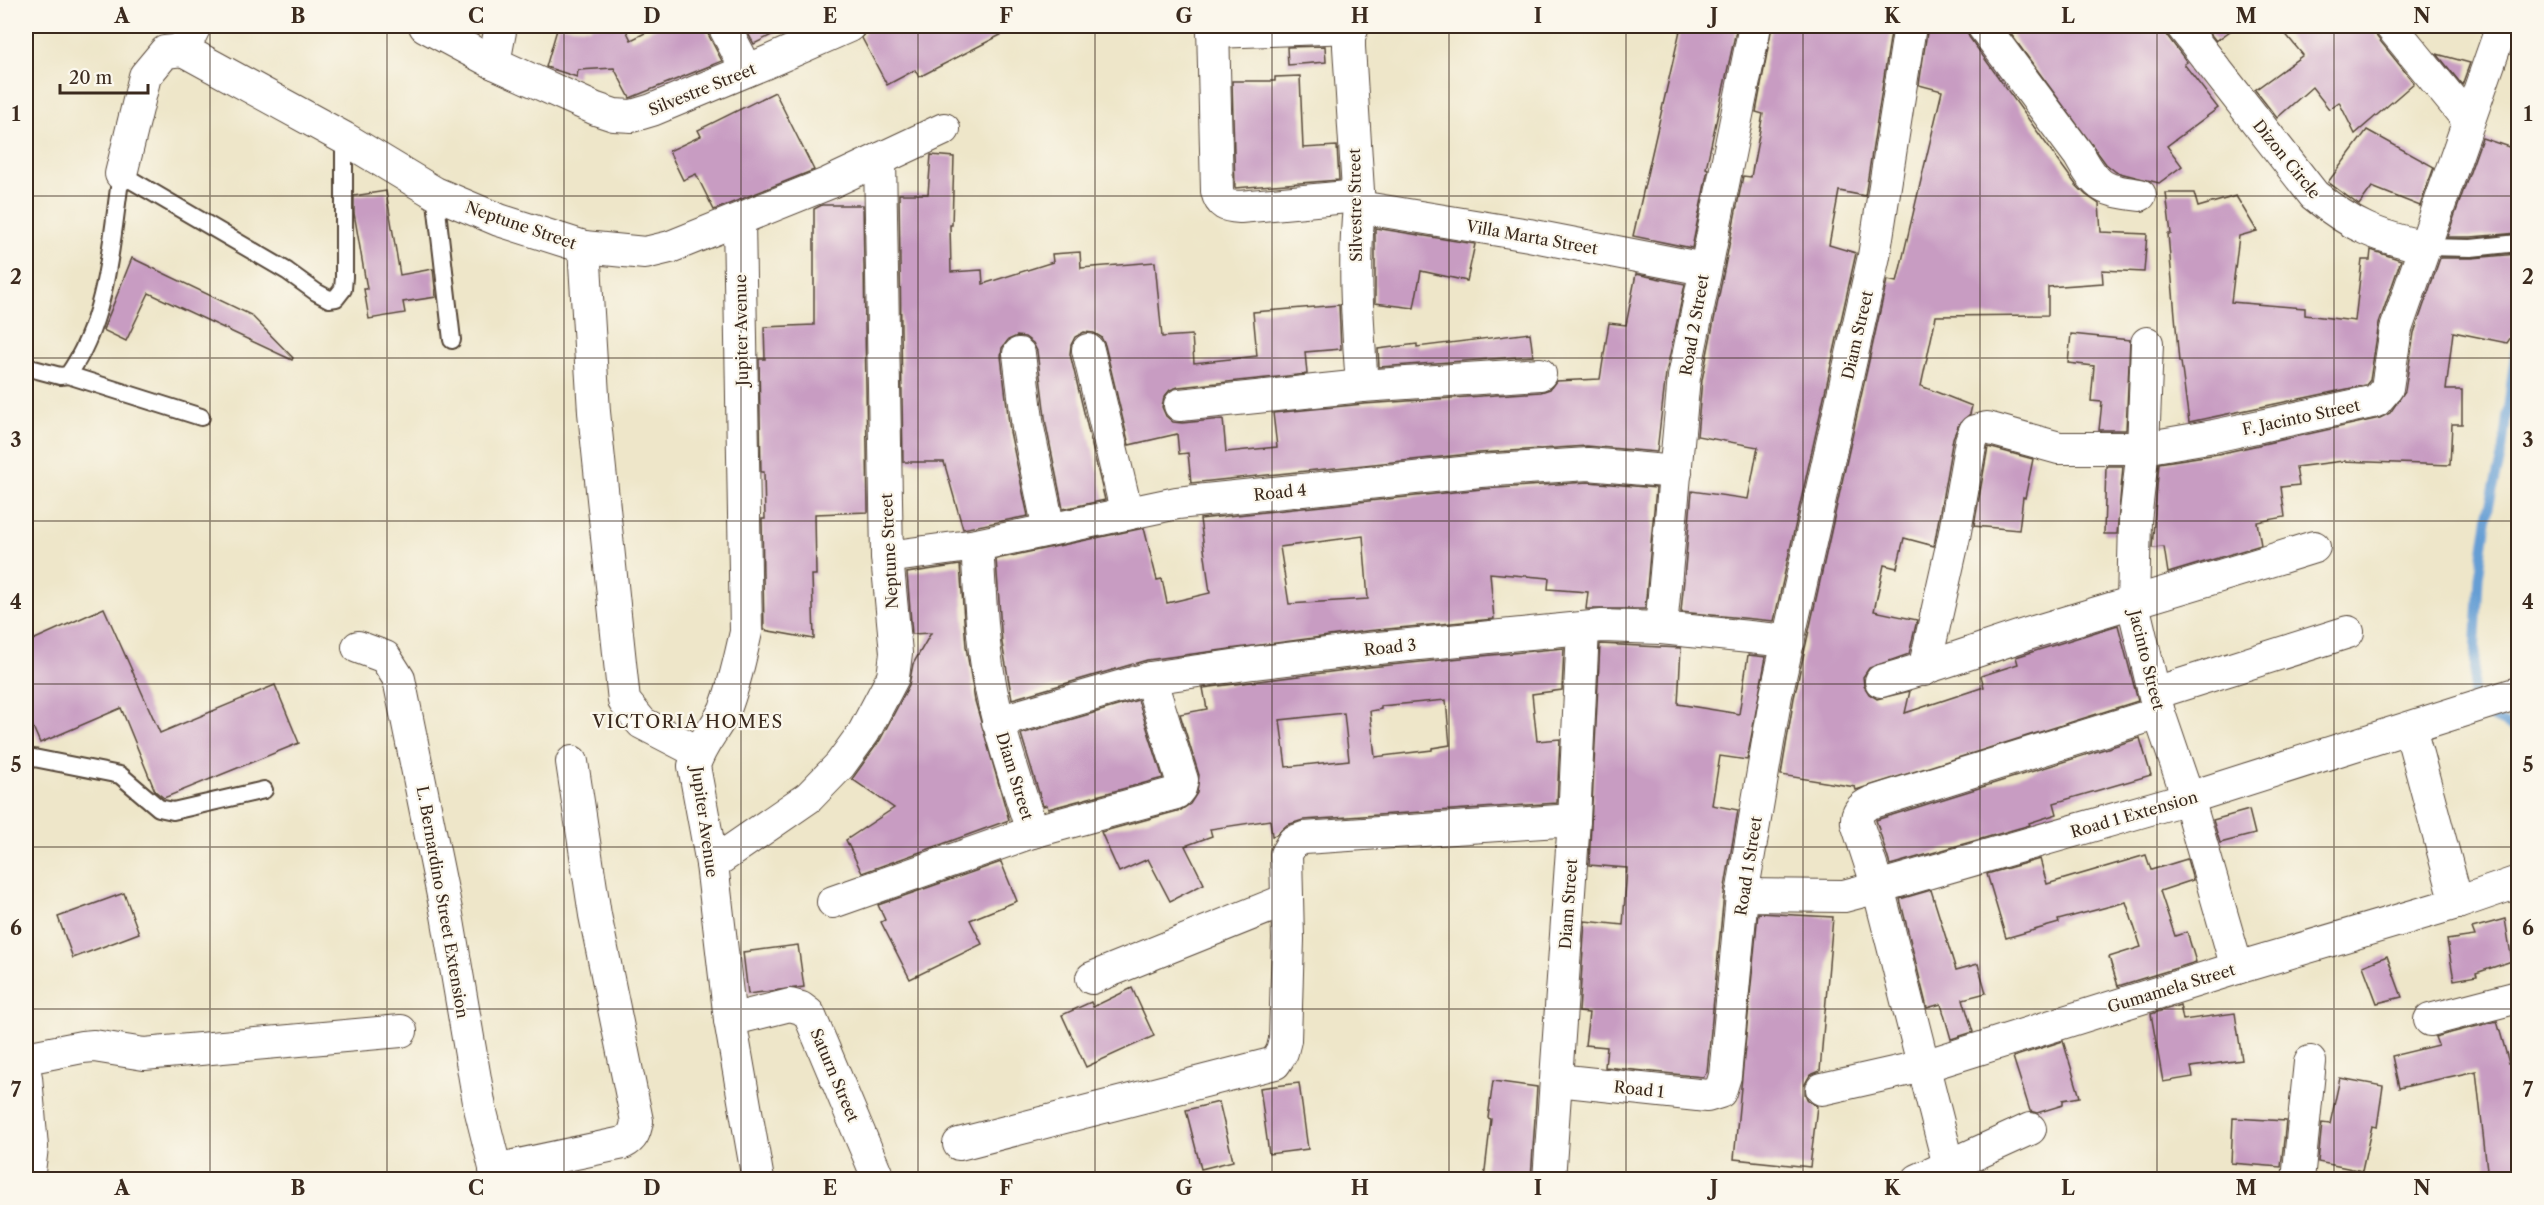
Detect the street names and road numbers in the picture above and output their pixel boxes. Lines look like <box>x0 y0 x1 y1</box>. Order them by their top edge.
street label: Silvestre Street <box>645 58 759 120</box>
street label: Dizon Circle <box>2249 115 2325 203</box>
street label: Silvestre Street <box>1344 148 1366 262</box>
street label: Neptune Street <box>463 197 579 253</box>
street label: Villa Marta Street <box>1464 215 1600 258</box>
street label: Road 2 Street <box>1675 272 1713 377</box>
street label: Jupiter Avenue <box>730 274 752 389</box>
street label: Diam Street <box>1837 288 1877 381</box>
street label: F. Jacinto Street <box>2240 395 2362 439</box>
street label: Road 4 <box>1253 479 1307 505</box>
street label: Neptune Street <box>876 492 902 609</box>
street label: Jacinto Street <box>2124 605 2169 712</box>
street label: Road 3 <box>1363 634 1417 660</box>
street label: Diam Street <box>992 730 1038 823</box>
street label: Jupiter Avenue <box>687 762 723 879</box>
street label: L. Bernardino Street Extension <box>413 784 473 1020</box>
street label: Road 1 Extension <box>2068 786 2200 842</box>
street label: Road 1 Street <box>1730 815 1766 917</box>
street label: Diam Street <box>1555 858 1581 950</box>
street label: Gumamela Street <box>2105 959 2238 1017</box>
street label: Saturn Street <box>806 1025 864 1125</box>
street label: Road 1 <box>1613 1076 1665 1102</box>

